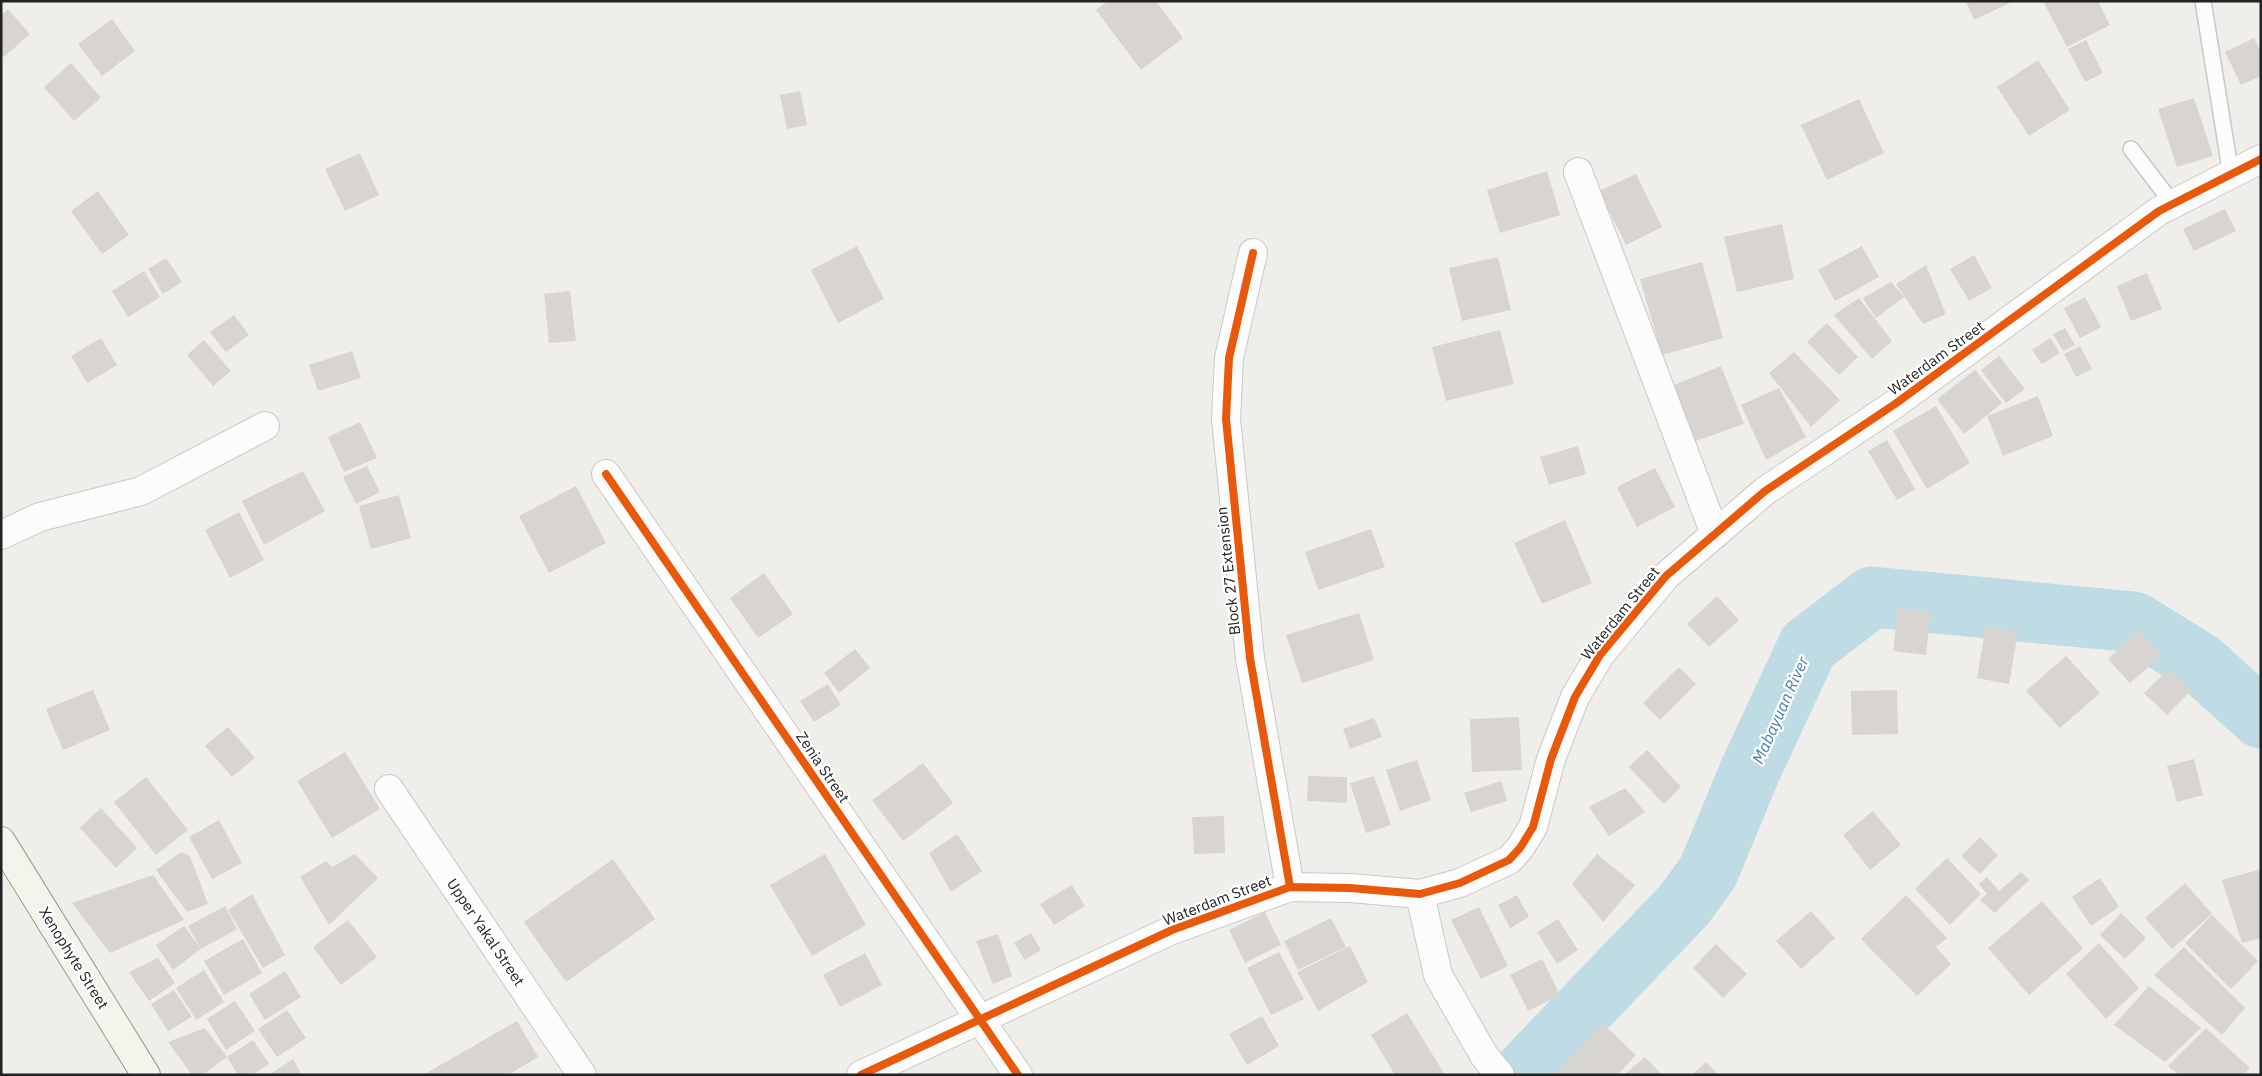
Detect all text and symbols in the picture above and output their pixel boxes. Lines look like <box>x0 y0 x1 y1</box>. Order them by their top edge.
street label: Waterdam Street <box>1884 317 1988 399</box>
street label: Block 27 Extension <box>1212 506 1244 636</box>
street label: Waterdam Street <box>1577 562 1663 664</box>
water label: Mabayuan River <box>1747 652 1813 767</box>
street label: Zenia Street <box>792 728 854 806</box>
street label: Waterdam Street <box>1160 871 1274 929</box>
street label: Upper Yakal Street <box>443 875 529 989</box>
street label: Xenophyte Street <box>35 903 113 1013</box>

